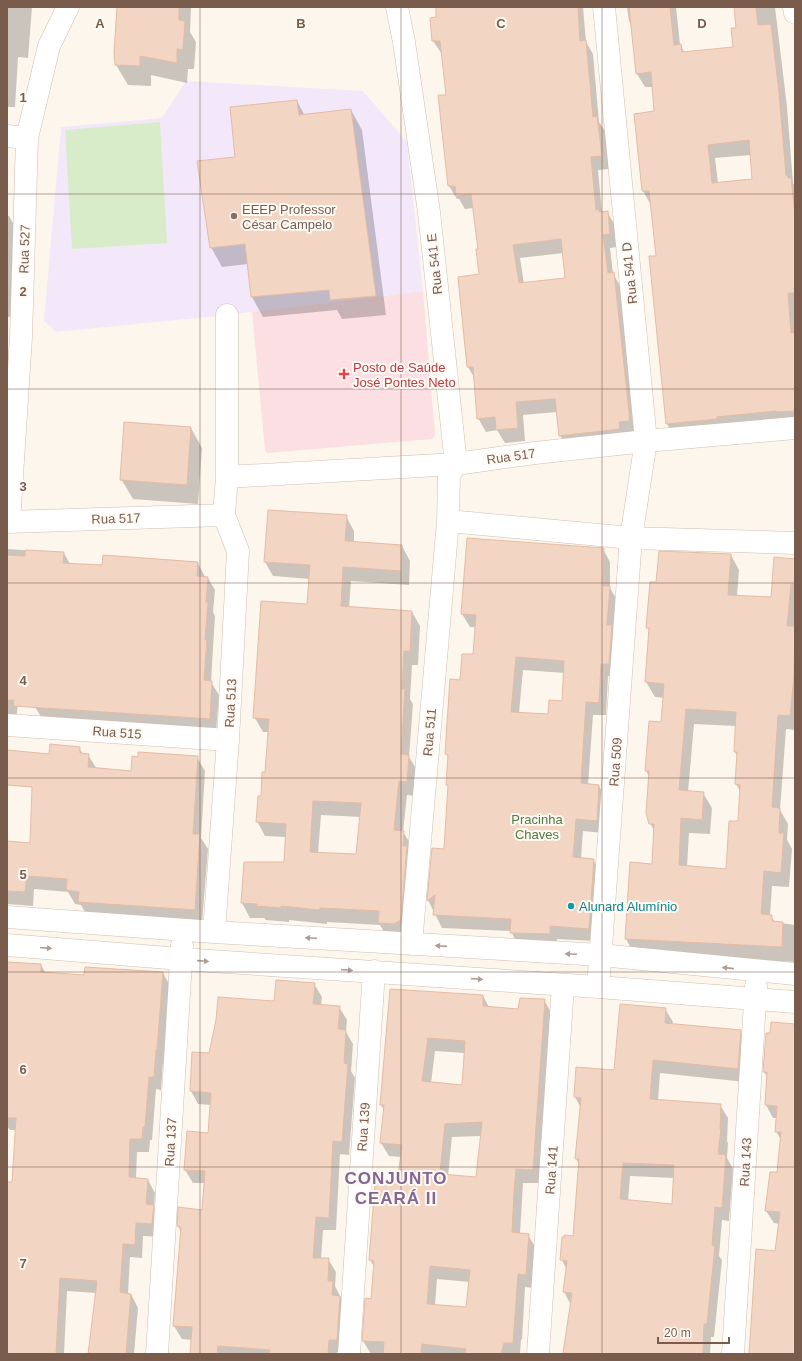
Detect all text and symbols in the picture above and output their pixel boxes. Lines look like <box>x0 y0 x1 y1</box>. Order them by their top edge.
text: A <box>95 16 105 31</box>
text: B <box>296 16 306 31</box>
text: C <box>496 16 506 31</box>
text: D <box>697 16 707 31</box>
text: 1 <box>19 90 27 105</box>
place label: EEEP Professor César Campelo <box>242 202 336 232</box>
marker: EEEP Professor César Campelo <box>229 211 239 221</box>
street label: Rua 527 <box>16 224 33 274</box>
street label: Rua 541 E <box>424 232 445 295</box>
street label: Rua 541 D <box>619 241 640 305</box>
text: 2 <box>19 284 27 299</box>
place label: Posto de Saúde José Pontes Neto <box>353 360 456 390</box>
marker: Posto de Saúde José Pontes Neto <box>338 368 350 380</box>
street label: Rua 517 <box>486 446 536 467</box>
text: 3 <box>19 479 27 494</box>
street label: Rua 517 <box>91 510 141 527</box>
text: 4 <box>19 673 27 688</box>
street label: Rua 513 <box>222 678 239 728</box>
street label: Rua 511 <box>420 707 439 757</box>
street label: Rua 515 <box>92 723 142 742</box>
street label: Rua 509 <box>606 737 625 787</box>
park label: Pracinha Chaves <box>511 812 563 842</box>
text: 5 <box>19 867 27 882</box>
place label: Alunard Alumínio <box>579 899 677 914</box>
marker: Alunard Alumínio <box>566 901 576 911</box>
one-way arrow <box>305 934 317 941</box>
one-way arrow <box>435 942 447 949</box>
one-way arrow <box>40 945 52 952</box>
one-way arrow <box>565 950 577 957</box>
one-way arrow <box>197 957 209 964</box>
one-way arrow <box>722 965 734 971</box>
one-way arrow <box>341 966 353 973</box>
one-way arrow <box>471 975 483 982</box>
text: 6 <box>19 1062 27 1077</box>
street label: Rua 139 <box>354 1102 373 1152</box>
street label: Rua 137 <box>162 1117 179 1167</box>
street label: Rua 143 <box>737 1137 754 1187</box>
street label: Rua 141 <box>542 1145 561 1195</box>
district label: CONJUNTO CEARÁ II <box>344 1169 448 1208</box>
text: 7 <box>19 1256 27 1271</box>
scale bar <box>658 1319 729 1345</box>
text: 20 m <box>664 1326 691 1340</box>

